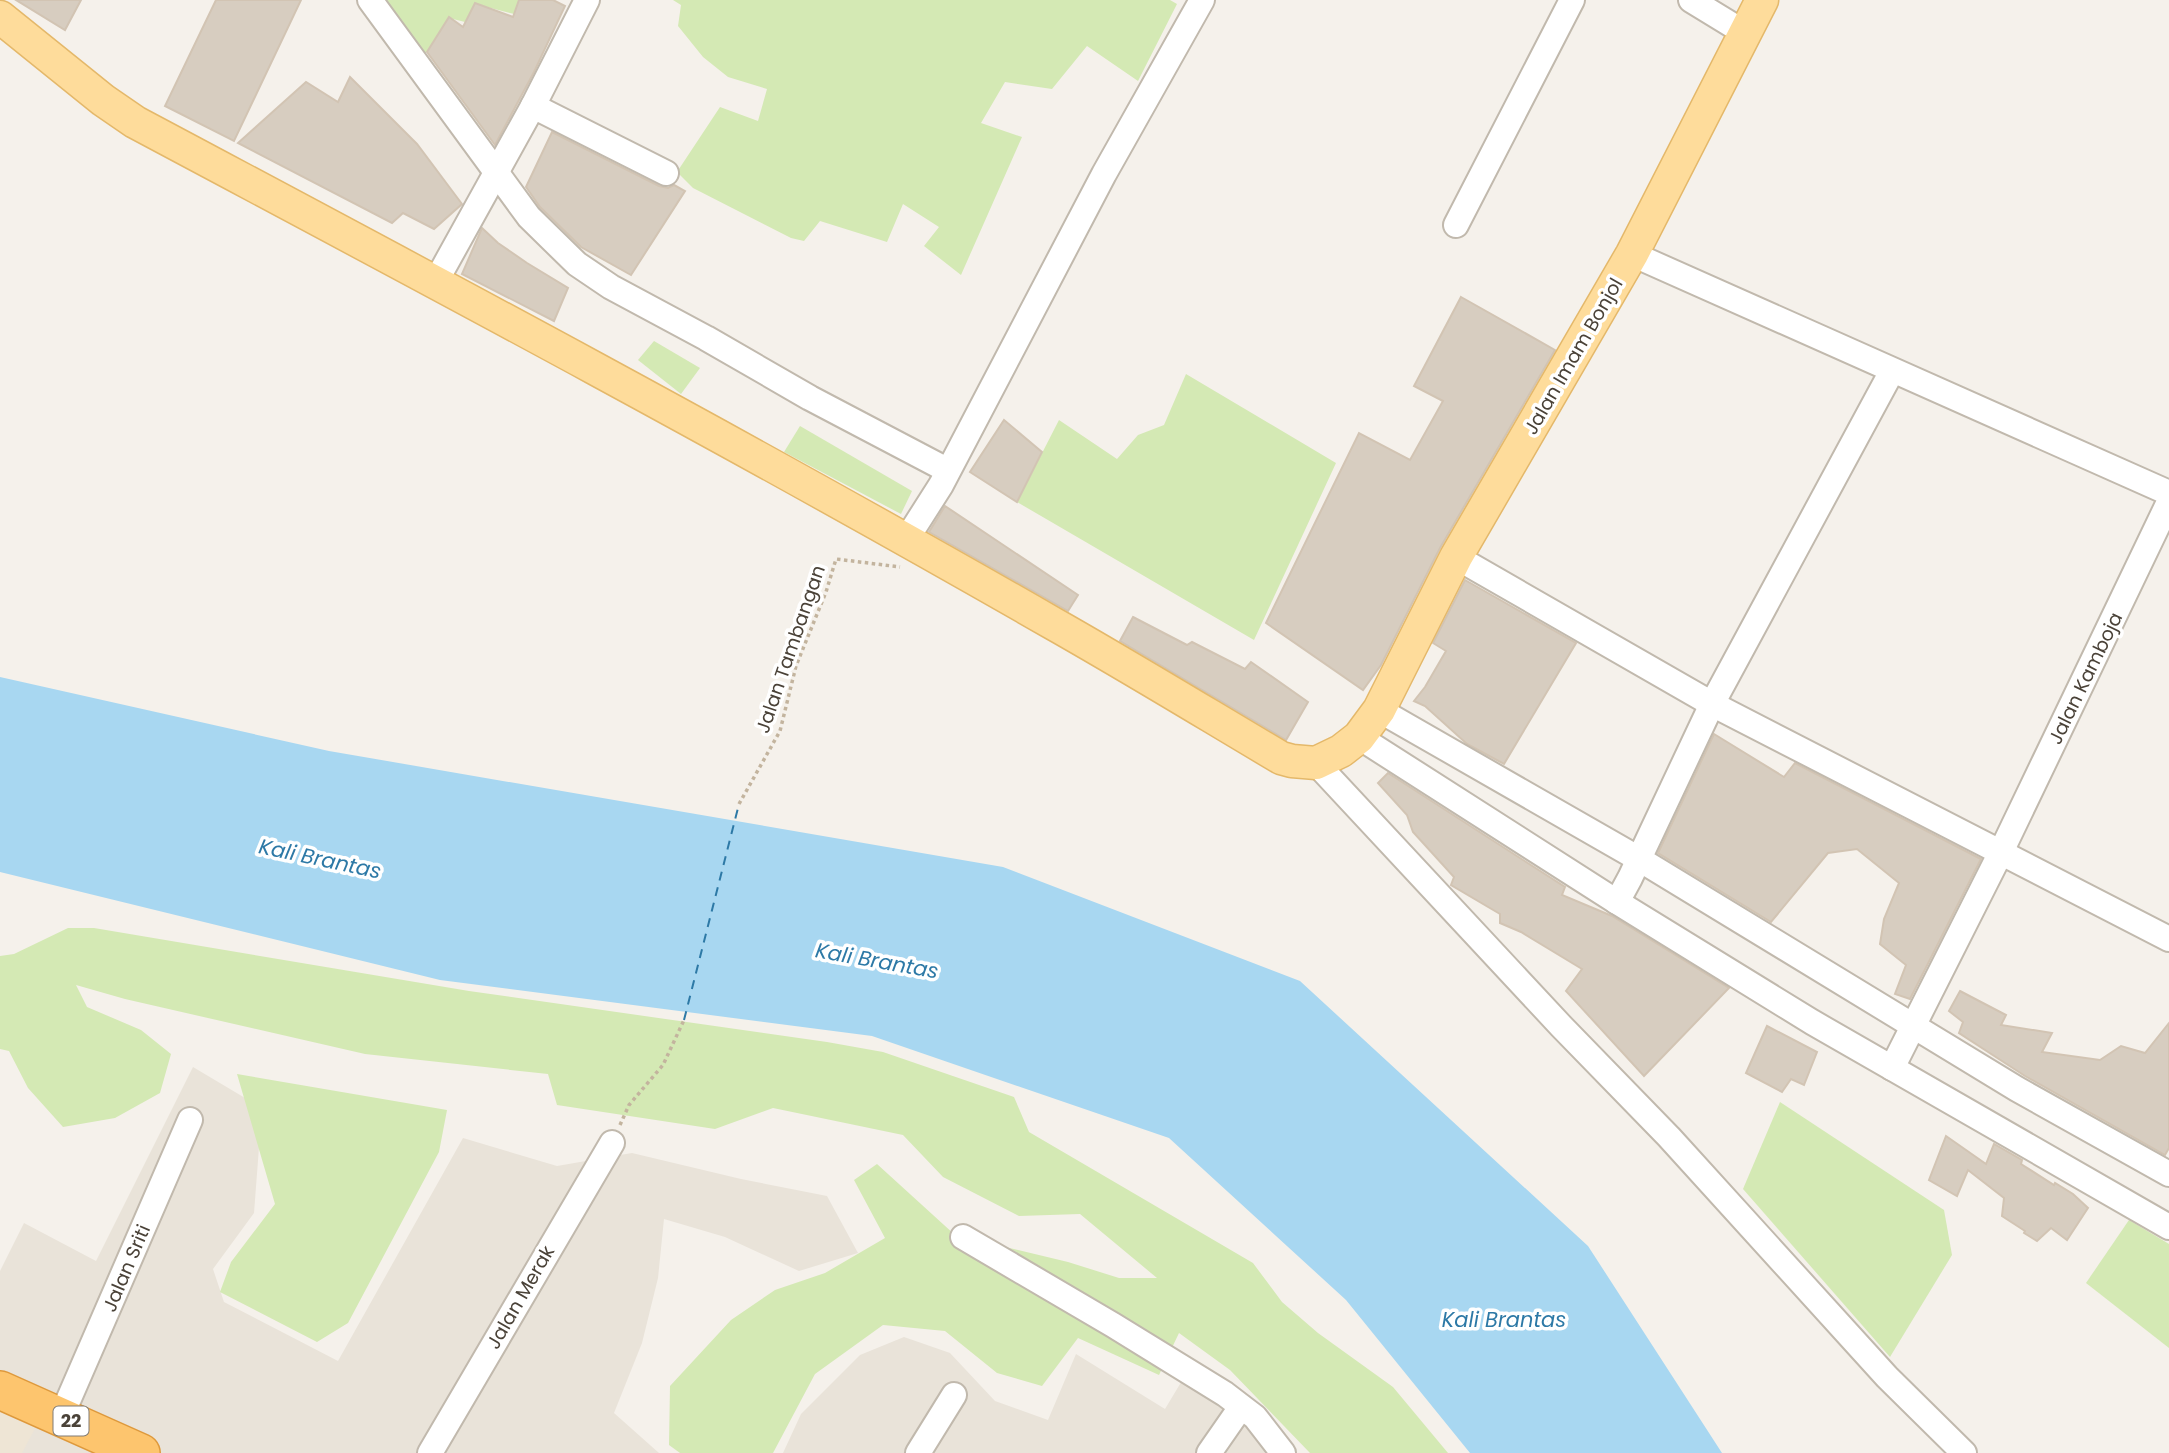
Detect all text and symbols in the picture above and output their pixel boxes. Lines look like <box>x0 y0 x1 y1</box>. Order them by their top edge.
street label: Jalan Imam Bonjol <box>1518 273 1629 440</box>
street label: Jalan Tambangan <box>749 562 832 737</box>
street label: Jalan Kamboja <box>2042 608 2129 749</box>
water label: Kali Brantas <box>256 831 384 886</box>
water label: Kali Brantas <box>813 935 941 986</box>
street label: Jalan Sriti <box>96 1220 157 1316</box>
street label: Jalan Merak <box>480 1240 561 1354</box>
water label: Kali Brantas <box>1442 1305 1566 1334</box>
road number: 22 <box>54 1406 88 1436</box>

